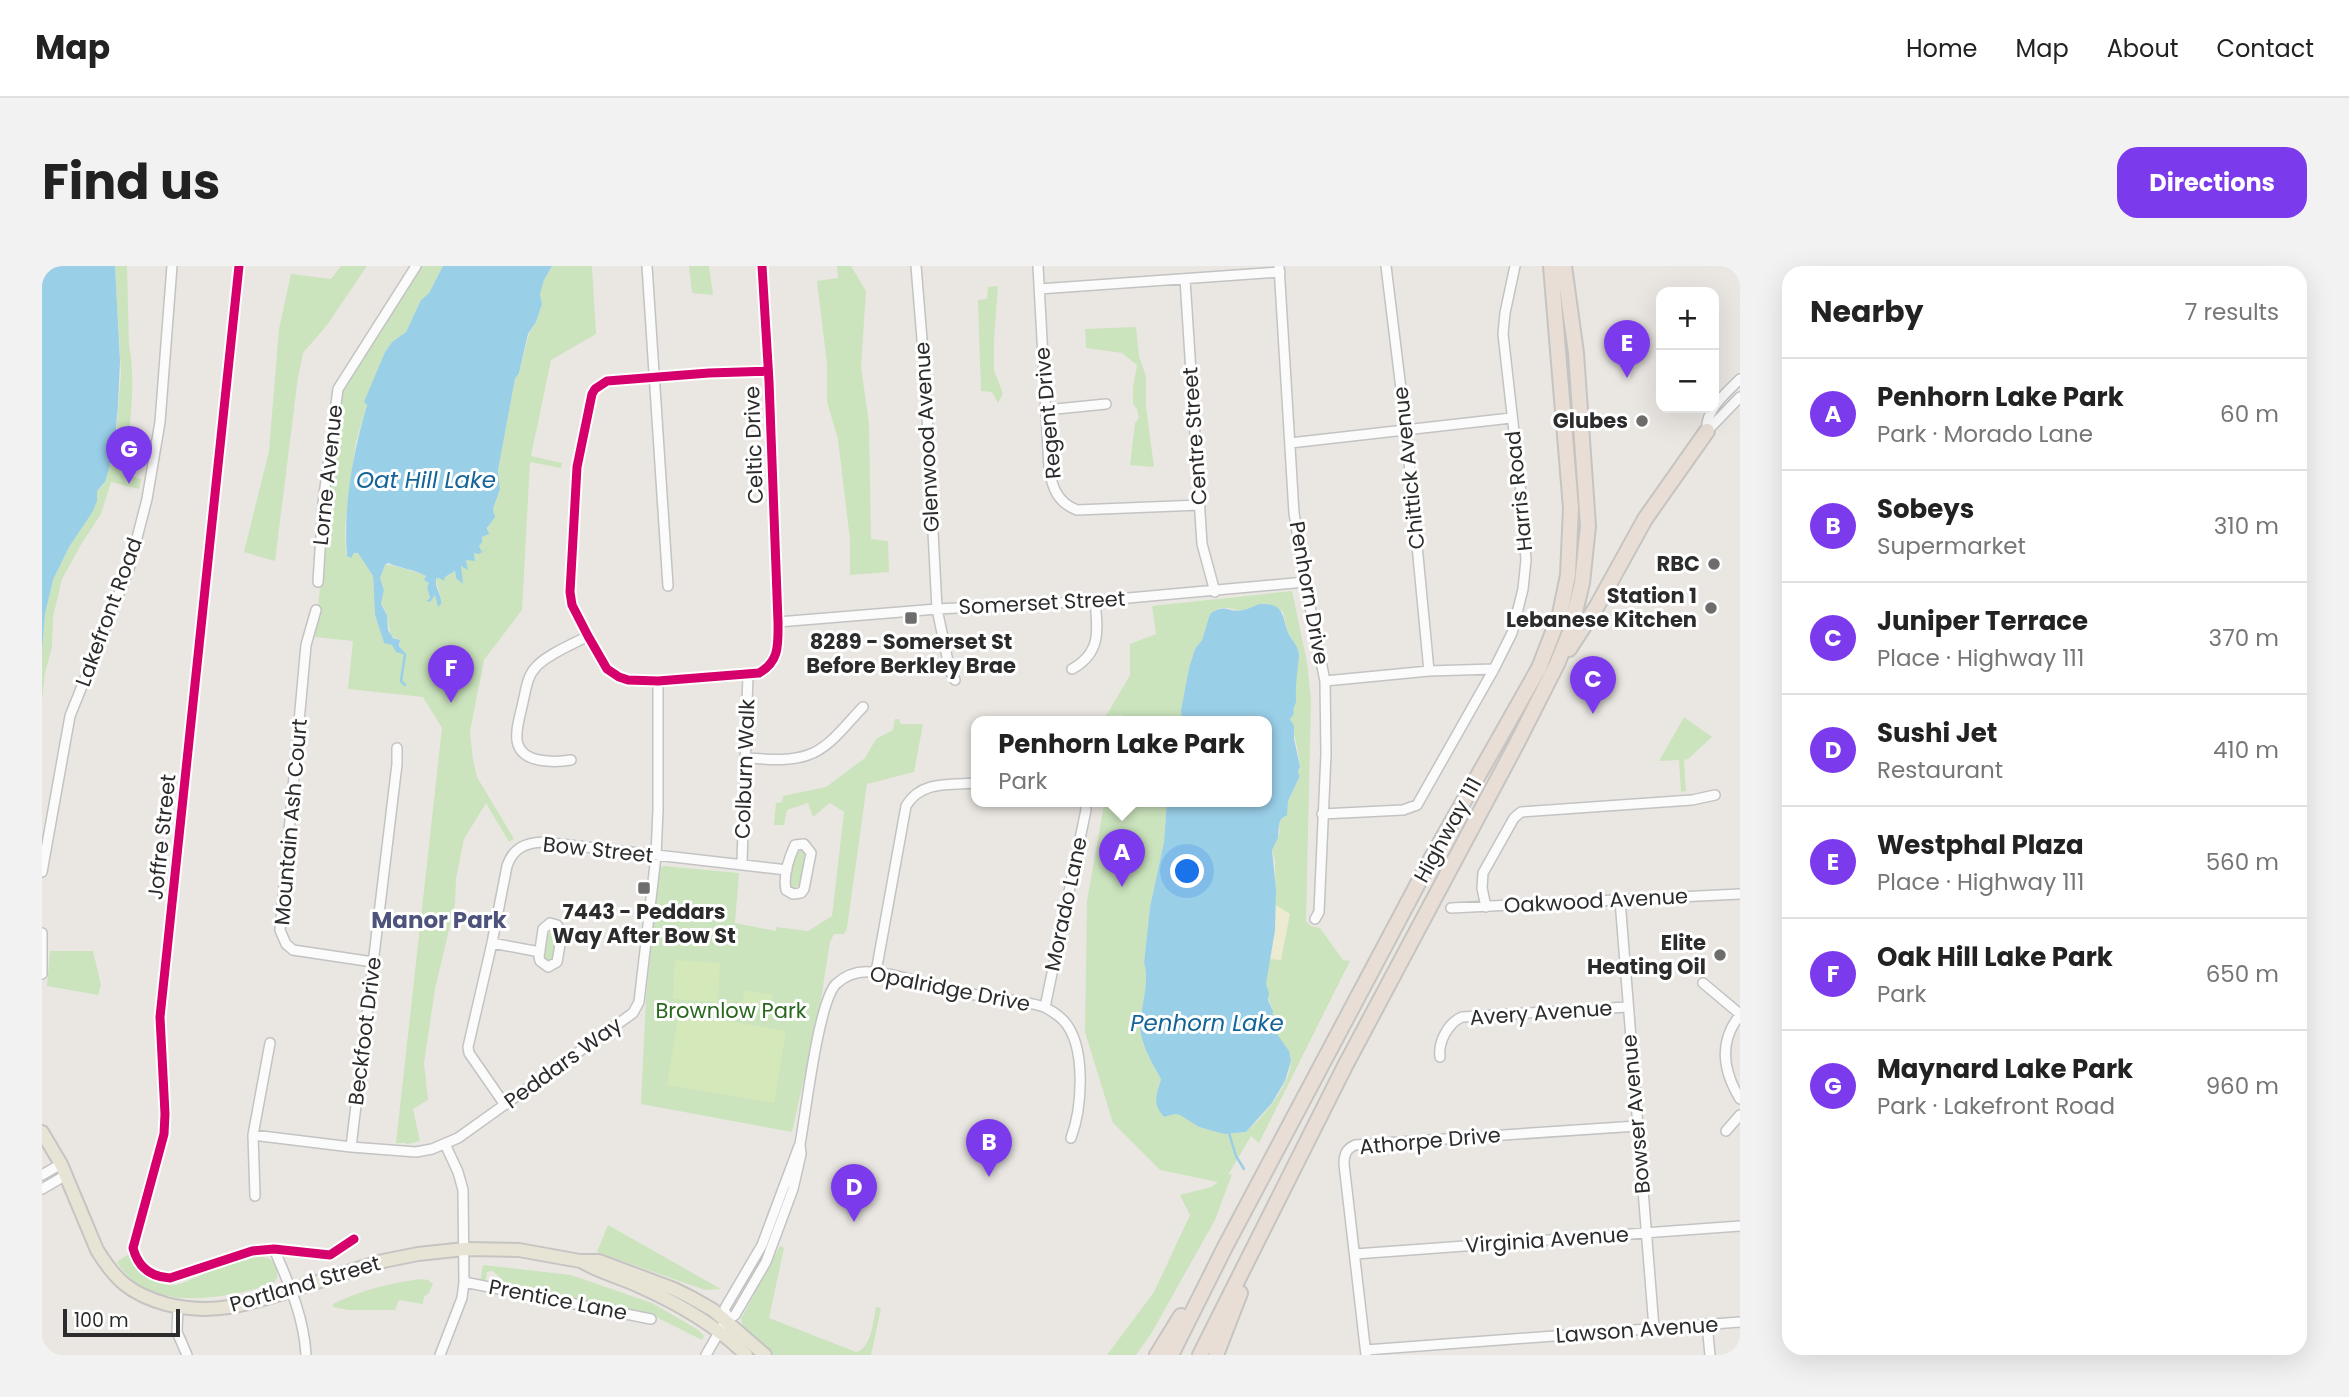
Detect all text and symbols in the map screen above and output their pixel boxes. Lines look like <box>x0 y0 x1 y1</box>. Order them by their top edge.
text: Map <box>35 24 110 71</box>
text: Home <box>1906 32 1978 65</box>
text: Map <box>2016 32 2069 65</box>
text: About <box>2107 32 2178 65</box>
text: Contact <box>2216 32 2314 65</box>
button: Directions <box>2117 147 2307 218</box>
text: Find us <box>42 148 220 216</box>
map controls <box>1656 287 1719 413</box>
button: + <box>1656 287 1719 350</box>
text: Nearby <box>1810 290 1924 333</box>
text: 7 results <box>2185 296 2279 328</box>
pin: E <box>1604 320 1650 378</box>
street label: Glenwood Avenue <box>907 341 946 533</box>
street label: Regent Drive <box>1027 346 1068 480</box>
button: − <box>1656 350 1719 413</box>
street label: Centre Street <box>1175 366 1214 506</box>
text: Penhorn Lake Park <box>1877 379 2124 415</box>
street label: Celtic Drive <box>737 385 770 505</box>
street label: Chittick Avenue <box>1386 385 1431 551</box>
text: A <box>1825 398 1841 430</box>
text: 60 m <box>2220 398 2279 430</box>
street label: Lorne Avenue <box>306 403 349 547</box>
place label: Glubes <box>1553 406 1628 435</box>
marker: Glubes <box>1634 413 1650 429</box>
text: Park · Morado Lane <box>1877 418 2093 450</box>
pin: G <box>106 426 152 484</box>
street label: Harris Road <box>1498 430 1539 553</box>
water label: Oat Hill Lake <box>356 464 496 496</box>
text: Sobeys <box>1877 491 1974 527</box>
text: B <box>1825 510 1841 542</box>
text: 310 m <box>2214 510 2279 542</box>
street label: Penhorn Drive <box>1283 519 1336 667</box>
text: Supermarket <box>1877 530 2026 562</box>
street label: Lakefront Road <box>68 533 149 690</box>
place label: RBC <box>1656 549 1700 578</box>
marker: RBC <box>1706 556 1722 572</box>
place label: Station 1 Lebanese Kitchen <box>1506 581 1697 634</box>
street label: Somerset Street <box>958 584 1126 621</box>
marker: Station 1 Lebanese Kitchen <box>1703 600 1719 616</box>
text: Juniper Terrace <box>1877 603 2088 639</box>
marker: 8289 - Somerset St Before Berkley Brae <box>903 610 919 626</box>
text: C <box>1824 622 1842 654</box>
text: 370 m <box>2209 622 2279 654</box>
place label: 8289 - Somerset St Before Berkley Brae <box>806 627 1016 680</box>
text: Place · Highway 111 <box>1877 642 2084 674</box>
pin: F <box>428 645 474 703</box>
pin: C <box>1570 656 1616 714</box>
street label: Colburn Walk <box>728 698 761 839</box>
text: Sushi Jet <box>1877 715 1997 751</box>
popup <box>971 716 1272 807</box>
street label: Mountain Ash Court <box>267 717 314 926</box>
text: Penhorn Lake Park <box>998 726 1245 762</box>
text: D <box>1825 734 1841 766</box>
text: 410 m <box>2213 734 2279 766</box>
text: Restaurant <box>1877 754 2003 786</box>
text: Park <box>998 765 1047 797</box>
street label: Highway 111 <box>1407 772 1488 888</box>
street label: Joffre Street <box>140 773 183 901</box>
text: Westphal Plaza <box>1877 827 2084 863</box>
street label: Bow Street <box>542 829 655 870</box>
pin: A <box>1099 829 1145 887</box>
street label: Morado Lane <box>1037 834 1094 974</box>
text: E <box>1827 846 1839 878</box>
text: 560 m <box>2206 846 2279 878</box>
your location <box>1170 854 1204 888</box>
text: Place · Highway 111 <box>1877 866 2084 898</box>
marker: 7443 - Peddars Way After Bow St <box>636 880 652 896</box>
street label: Oakwood Avenue <box>1503 881 1689 920</box>
place label: 7443 - Peddars Way After Bow St <box>552 897 736 950</box>
district label: Manor Park <box>371 904 508 936</box>
place label: Elite Heating Oil <box>1587 928 1706 981</box>
text: Oak Hill Lake Park <box>1877 939 2113 975</box>
marker: Elite Heating Oil <box>1712 947 1728 963</box>
street label: Beckfoot Drive <box>341 955 388 1107</box>
text: F <box>1827 958 1839 990</box>
text: 650 m <box>2206 958 2279 990</box>
street label: Opalridge Drive <box>867 959 1033 1018</box>
text: Park <box>1877 978 1926 1010</box>
street label: Avery Avenue <box>1469 993 1613 1032</box>
park label: Brownlow Park <box>655 996 807 1025</box>
water label: Penhorn Lake <box>1130 1007 1284 1039</box>
street label: Peddars Way <box>498 1010 627 1115</box>
street label: Bowser Avenue <box>1614 1033 1657 1195</box>
text: Maynard Lake Park <box>1877 1051 2133 1087</box>
text: G <box>1824 1070 1842 1102</box>
text: 960 m <box>2206 1070 2279 1102</box>
text: Park · Lakefront Road <box>1877 1090 2115 1122</box>
pin: B <box>966 1119 1012 1177</box>
street label: Athorpe Drive <box>1358 1120 1502 1161</box>
pin: D <box>831 1164 877 1222</box>
street label: Virginia Avenue <box>1464 1219 1630 1260</box>
street label: Portland Street <box>226 1248 383 1319</box>
street label: Prentice Lane <box>486 1272 630 1327</box>
scale bar <box>63 1306 180 1338</box>
text: 100 m <box>74 1307 129 1334</box>
street label: Lawson Avenue <box>1555 1309 1719 1350</box>

